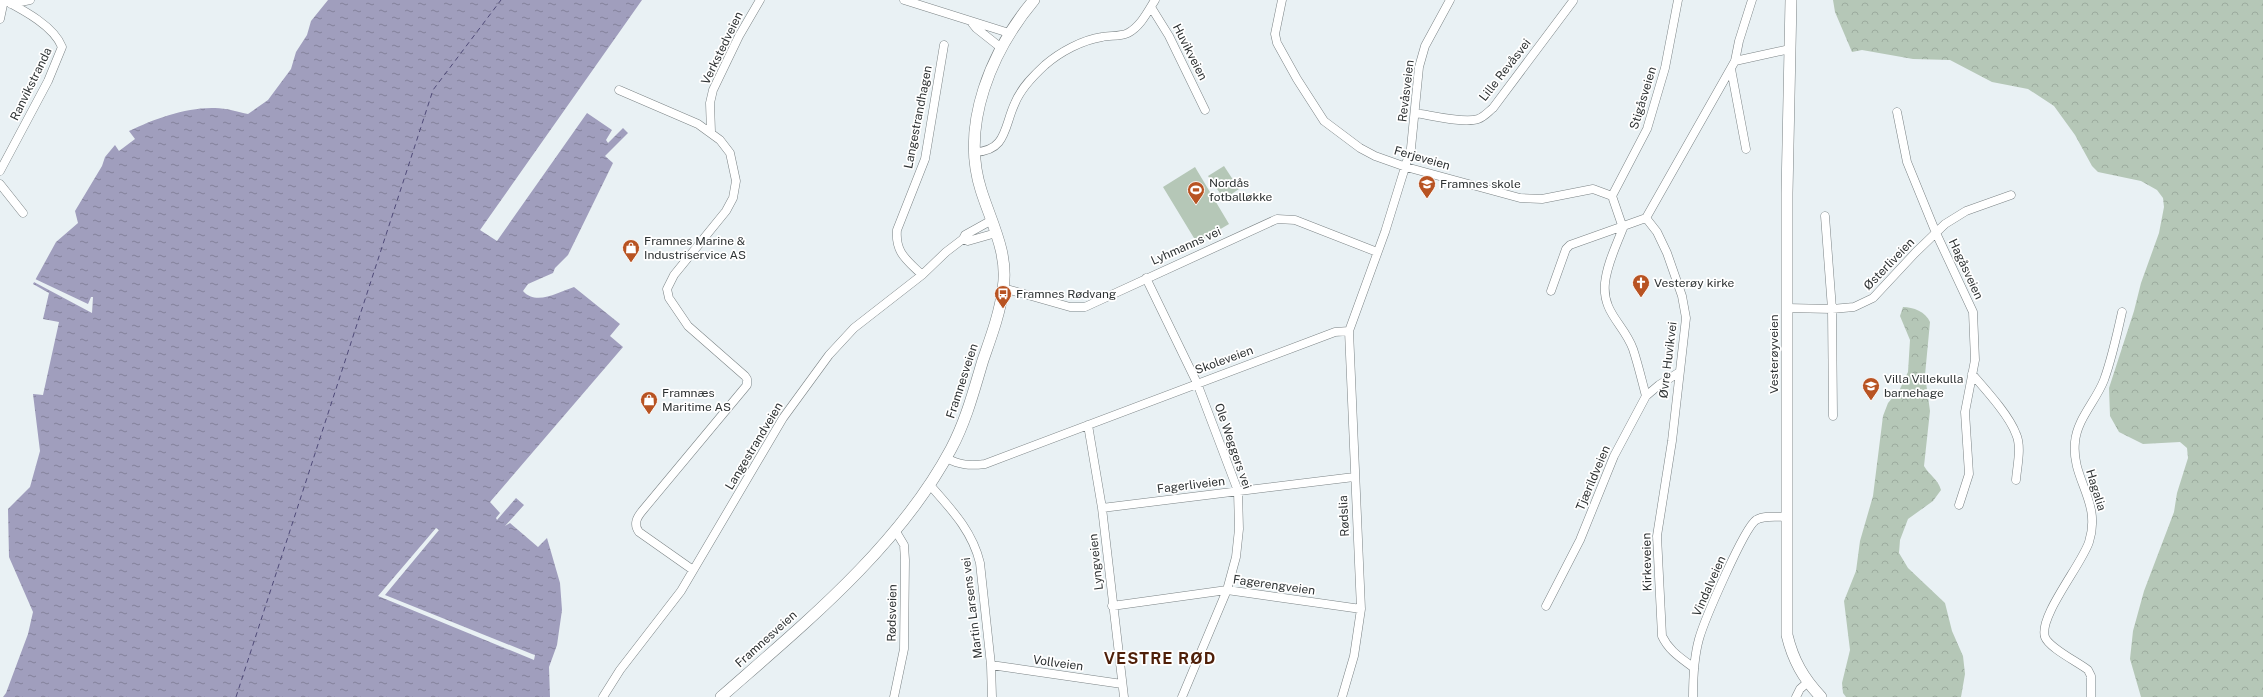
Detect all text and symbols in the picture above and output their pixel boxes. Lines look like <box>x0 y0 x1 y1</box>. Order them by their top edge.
street label: Verkstedveien <box>698 9 746 87</box>
street label: Huvikveien <box>1170 21 1210 83</box>
street label: Lille Revåsvei <box>1476 36 1534 104</box>
street label: Ranvikstranda <box>7 45 55 123</box>
street label: Revåsveien <box>1395 59 1417 123</box>
street label: Langestrandhagen <box>901 64 935 170</box>
street label: Stigåsveien <box>1627 65 1659 131</box>
street label: Ferjeveien <box>1392 143 1452 173</box>
school or university icon: Framnes skole <box>1417 174 1437 199</box>
place label: Nordås fotballøkke <box>1209 176 1273 204</box>
place label: Framnes skole <box>1440 177 1521 191</box>
sports icon: Nordås fotballøkke <box>1186 180 1206 205</box>
street label: Lyhmanns vei <box>1149 224 1223 268</box>
place label: Framnes Marine & Industriservice AS <box>644 234 746 262</box>
street label: Østerliveien <box>1861 235 1917 293</box>
street label: Hagåsveien <box>1946 237 1986 302</box>
shop icon: Framnes Marine & Industriservice AS <box>621 238 641 263</box>
church icon: Vesterøy kirke <box>1631 273 1651 298</box>
place label: Vesterøy kirke <box>1654 276 1735 290</box>
bus stop icon: Framnes Rødvang <box>993 284 1013 309</box>
place label: Framnes Rødvang <box>1016 287 1116 301</box>
street label: Vesterøyveien <box>1767 314 1781 394</box>
street label: Øvre Huvikvei <box>1656 321 1680 399</box>
street label: Framnesveien <box>943 342 981 420</box>
street label: Skoleveien <box>1193 343 1255 377</box>
place label: Villa Villekulla barnehage <box>1884 372 1963 400</box>
school or university icon: Villa Villekulla barnehage <box>1861 376 1881 401</box>
place label: Framnæs Maritime AS <box>662 386 731 414</box>
shop icon: Framnæs Maritime AS <box>639 390 659 415</box>
street label: Langestrandveien <box>722 400 786 492</box>
street label: Ole Weggers vei <box>1212 401 1254 491</box>
street label: Tjærildveien <box>1573 443 1613 513</box>
street label: Hagalia <box>2083 467 2109 513</box>
street label: Fagerliveien <box>1156 474 1226 496</box>
street label: Rødslia <box>1336 495 1352 537</box>
street label: Lyngveien <box>1086 533 1106 591</box>
street label: Kirkeveien <box>1639 533 1655 591</box>
street label: Vindalveien <box>1689 554 1729 618</box>
street label: Martin Larsens vei <box>959 557 985 659</box>
street label: Fagerengveien <box>1232 572 1316 598</box>
street label: Rødsveien <box>884 584 900 642</box>
street label: Framnesveien <box>732 608 800 670</box>
district label: VESTRE RØD <box>1104 649 1216 668</box>
street label: Vollveien <box>1032 653 1084 673</box>

